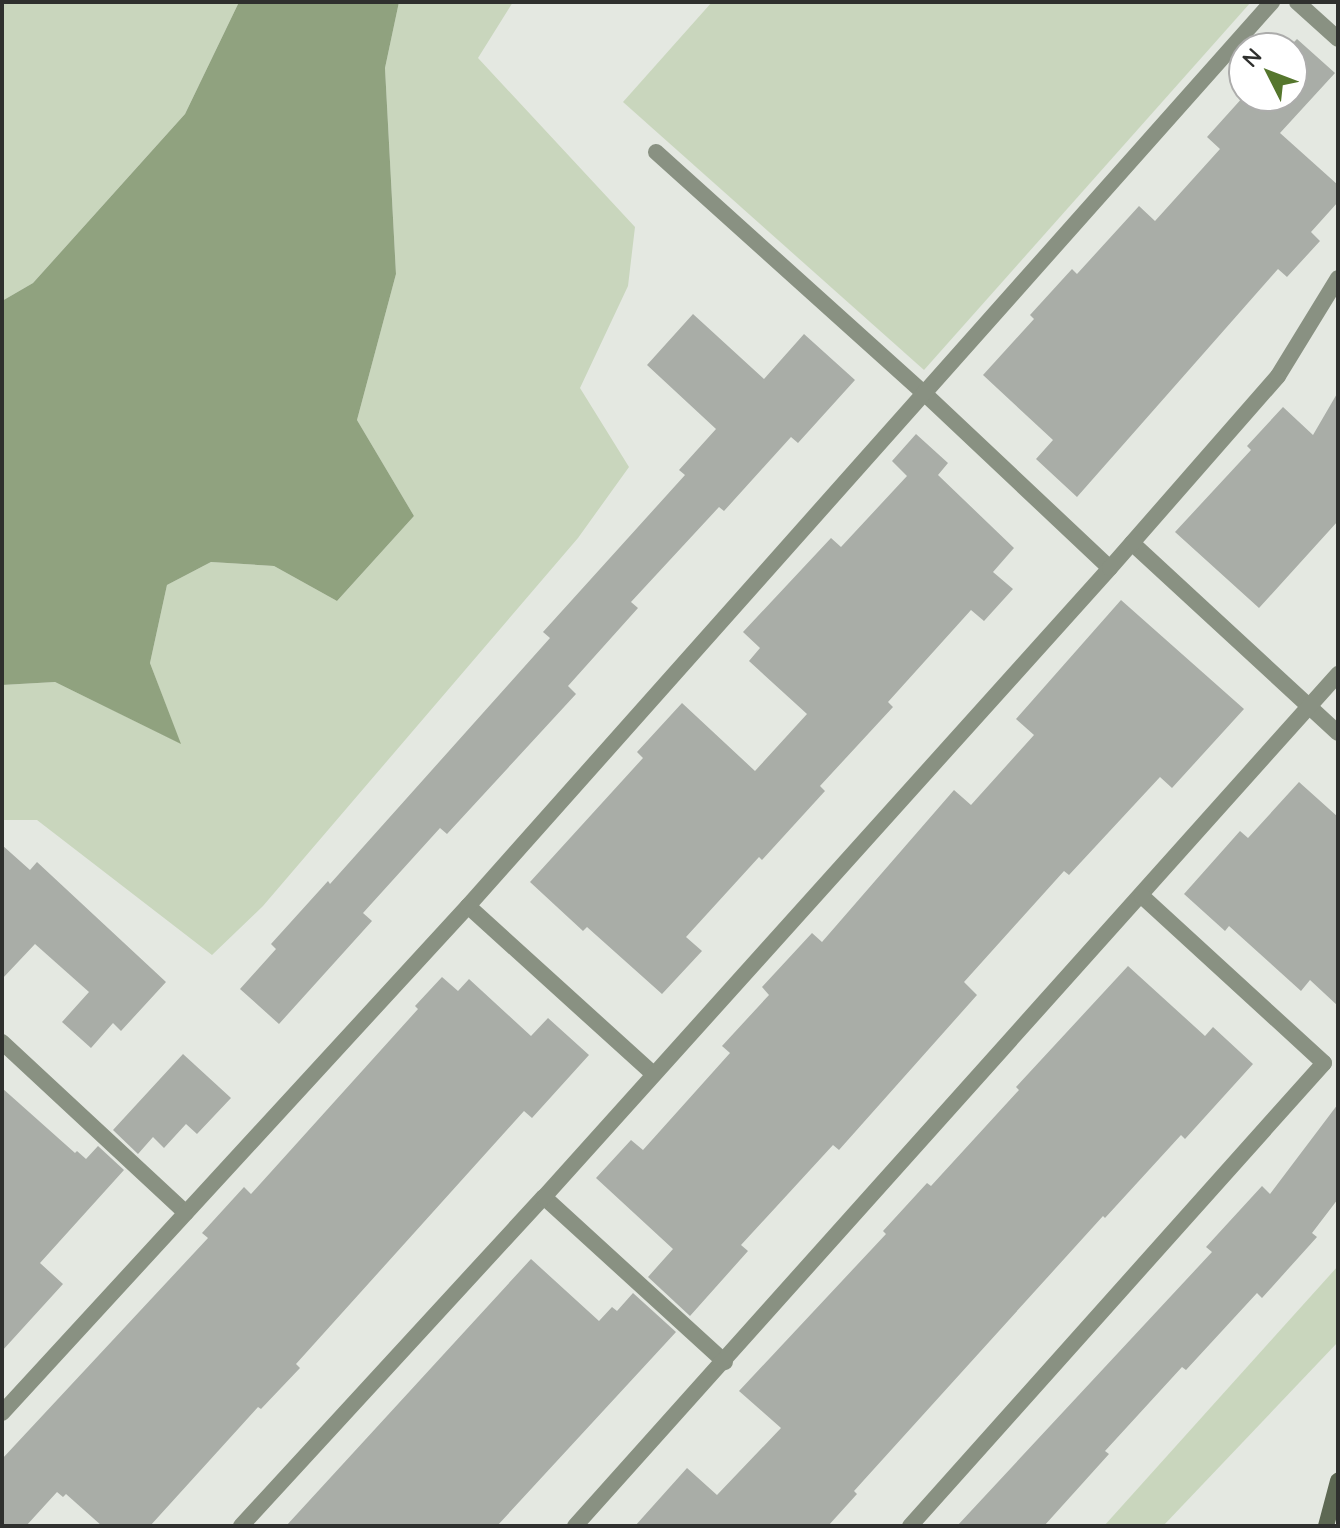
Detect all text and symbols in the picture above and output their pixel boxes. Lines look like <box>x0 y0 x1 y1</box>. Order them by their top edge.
north arrow <box>1228 32 1308 112</box>
text: N <box>1236 42 1267 73</box>

